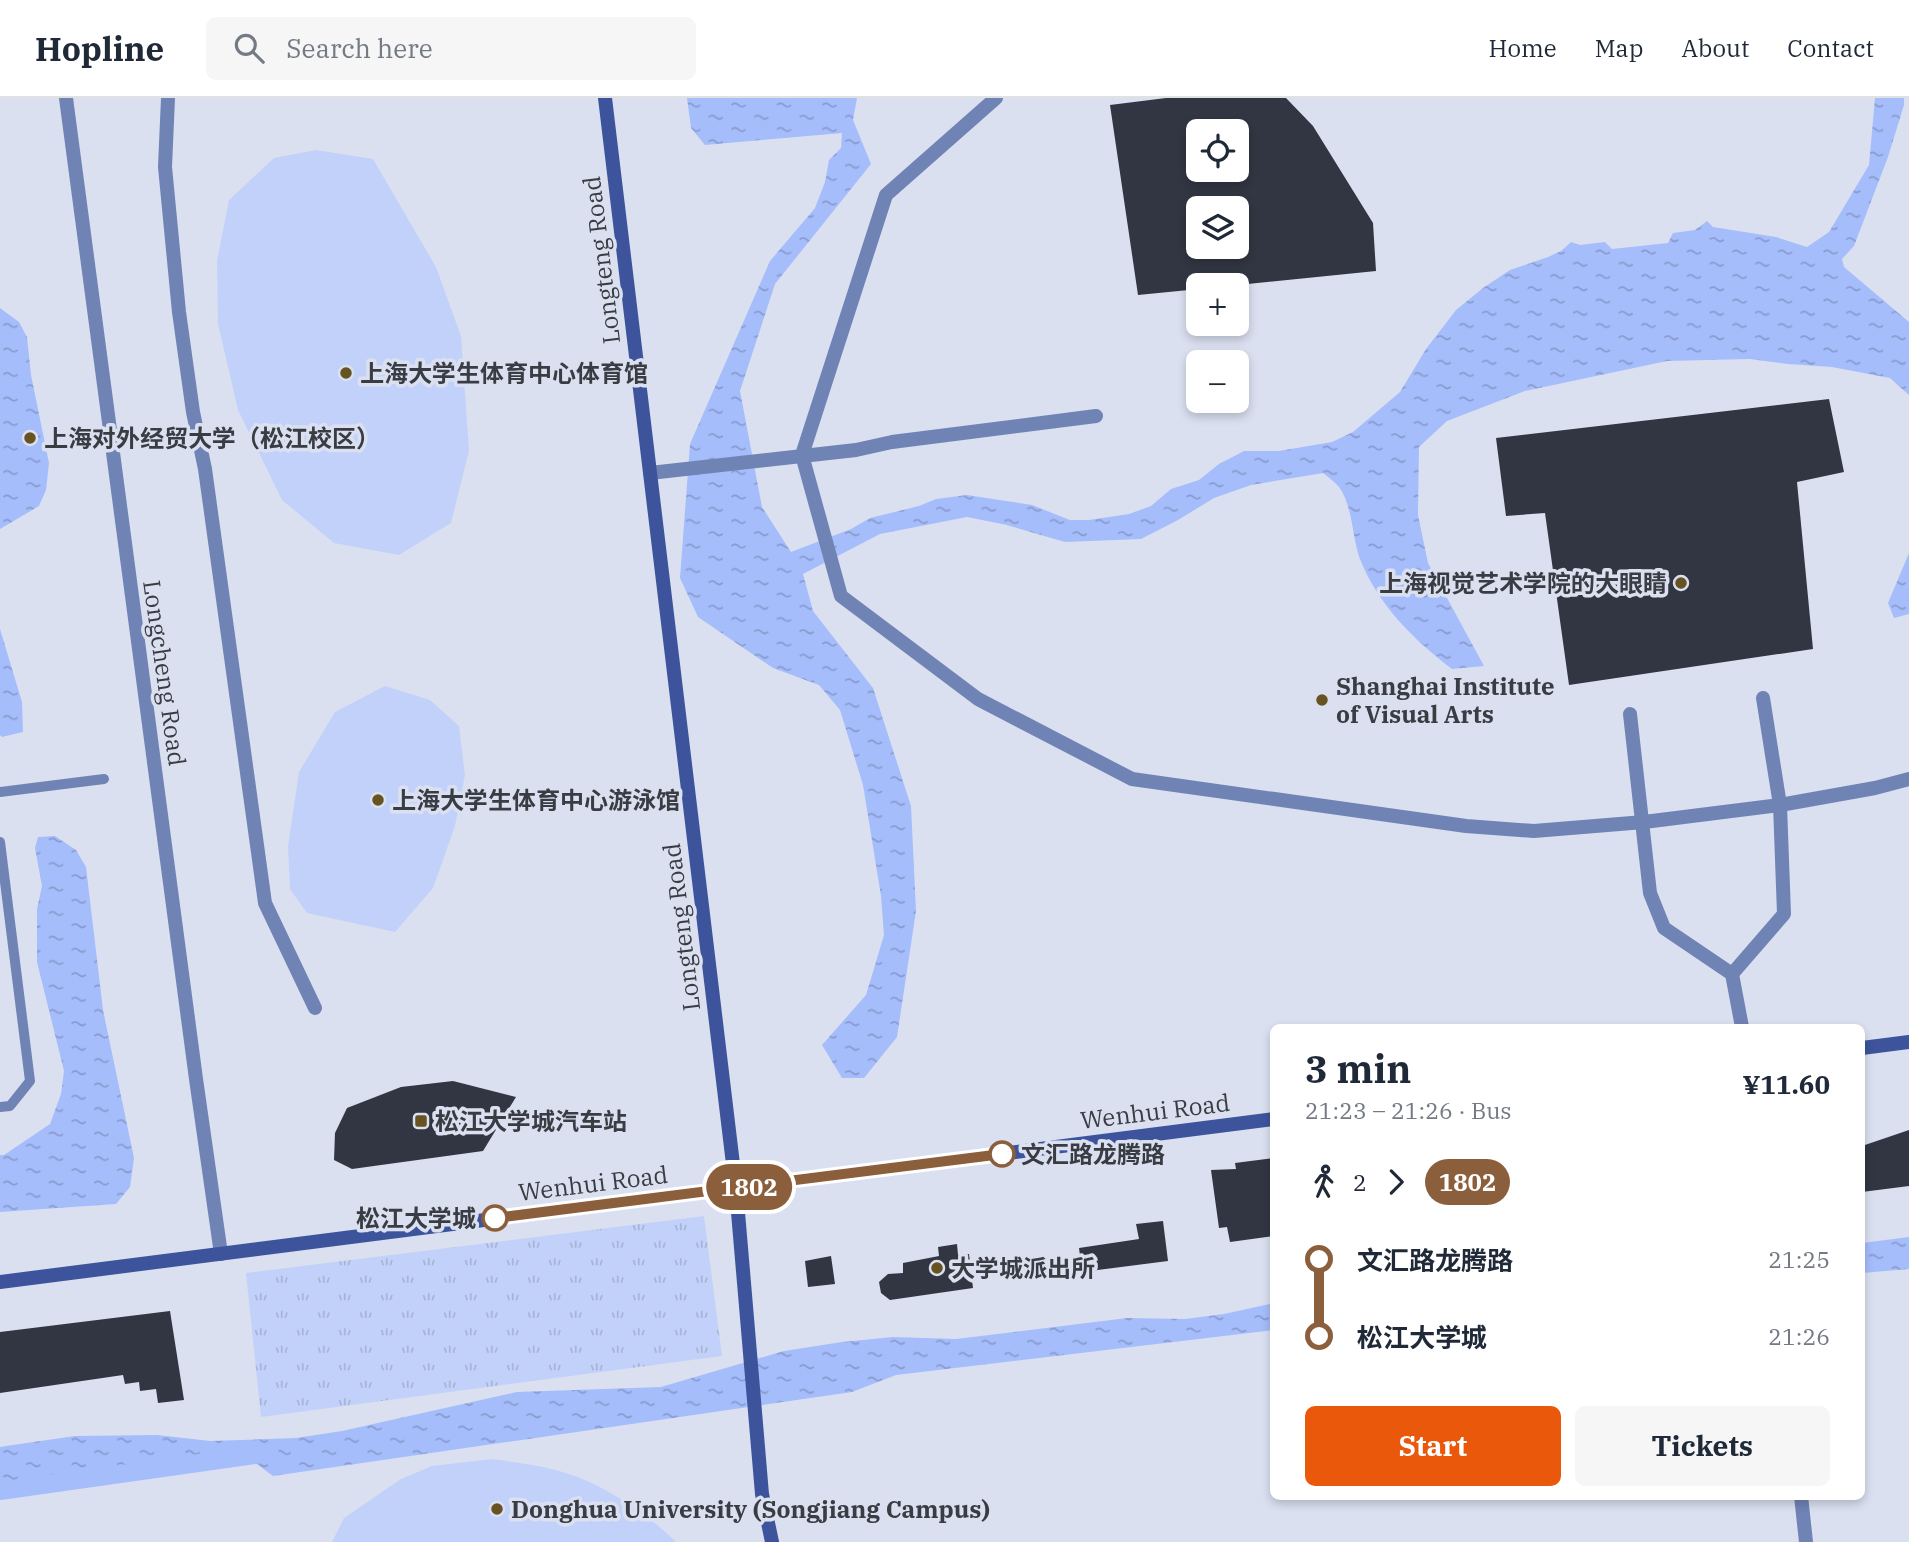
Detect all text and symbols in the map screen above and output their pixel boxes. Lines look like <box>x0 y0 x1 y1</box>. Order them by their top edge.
search box <box>206 17 696 80</box>
text: Hopline <box>35 27 164 70</box>
icon: search <box>230 29 268 67</box>
text: Search here <box>286 31 433 65</box>
text: Home <box>1489 32 1557 64</box>
text: Map <box>1595 32 1643 64</box>
text: About <box>1681 32 1749 64</box>
text: Contact <box>1787 32 1874 64</box>
map controls <box>1186 119 1249 413</box>
button: locate <box>1186 119 1249 182</box>
street label: Longteng Road <box>575 174 627 346</box>
button: layers <box>1186 196 1249 259</box>
button: + <box>1186 273 1249 336</box>
button: − <box>1186 350 1249 413</box>
place label: 上海大学生体育中心体育馆 <box>360 357 648 389</box>
marker: 上海大学生体育中心体育馆 <box>338 365 354 381</box>
place label: 上海对外经贸大学（松江校区） <box>44 422 380 454</box>
marker: 上海对外经贸大学（松江校区） <box>22 430 38 446</box>
place label: 上海视觉艺术学院的大眼睛 <box>1379 567 1667 599</box>
marker: 上海视觉艺术学院的大眼睛 <box>1673 575 1689 591</box>
street label: Longcheng Road <box>136 578 194 768</box>
place label: Shanghai Institute of Visual Arts <box>1336 670 1555 730</box>
marker: Shanghai Institute of Visual Arts <box>1314 692 1330 708</box>
place label: 上海大学生体育中心游泳馆 <box>392 784 680 816</box>
marker: 上海大学生体育中心游泳馆 <box>370 792 386 808</box>
street label: Longteng Road <box>655 841 707 1013</box>
text: 3 min <box>1305 1044 1411 1093</box>
text: ¥11.60 <box>1743 1067 1830 1101</box>
street label: Wenhui Road <box>1078 1086 1232 1136</box>
text: 21:23 – 21:26 · Bus <box>1305 1095 1512 1125</box>
place label: 松江大学城汽车站 <box>435 1105 627 1137</box>
marker: 松江大学城汽车站 <box>413 1113 429 1129</box>
place label: 文汇路龙腾路 <box>1021 1138 1165 1170</box>
marker: 文汇路龙腾路 <box>989 1141 1015 1167</box>
street label: Wenhui Road <box>516 1158 670 1208</box>
icon: walk <box>1305 1163 1343 1201</box>
icon: forward <box>1377 1163 1415 1201</box>
line badge: 1802 <box>700 1164 798 1210</box>
text: 1802 <box>1439 1166 1496 1198</box>
text: 2 <box>1353 1167 1367 1197</box>
text: 1802 <box>720 1171 778 1203</box>
place label: 松江大学城 <box>356 1202 476 1234</box>
marker: 松江大学城 <box>482 1205 508 1231</box>
text: 文汇路龙腾路 <box>1357 1243 1513 1277</box>
text: 21:25 <box>1768 1244 1830 1274</box>
place label: 大学城派出所 <box>951 1252 1095 1284</box>
marker: 大学城派出所 <box>929 1260 945 1276</box>
text: 松江大学城 <box>1357 1320 1487 1354</box>
text: 21:26 <box>1768 1321 1830 1351</box>
button: Start <box>1305 1406 1561 1486</box>
button: Tickets <box>1575 1406 1830 1486</box>
place label: Donghua University (Songjiang Campus) <box>511 1493 990 1525</box>
marker: Donghua University (Songjiang Campus) <box>489 1501 505 1517</box>

